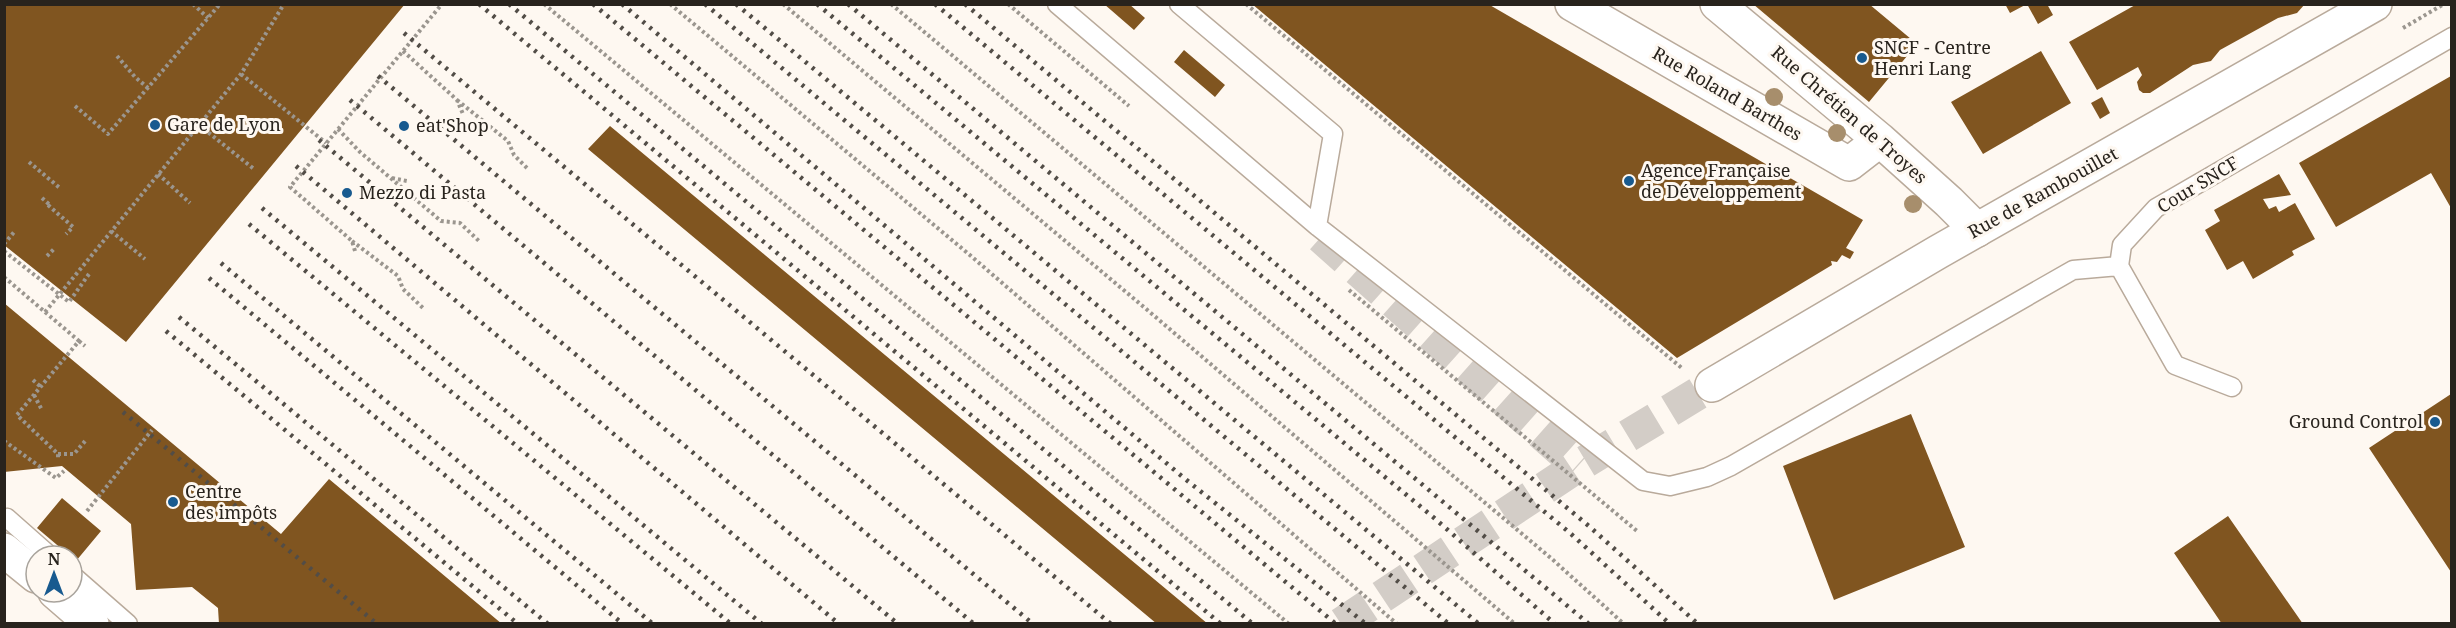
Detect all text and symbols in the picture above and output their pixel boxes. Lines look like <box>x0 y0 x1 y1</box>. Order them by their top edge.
place label: SNCF - Centre Henri Lang <box>1874 35 1991 80</box>
street label: Rue Chrétien de Troyes <box>1767 40 1933 189</box>
street label: Rue Roland Barthes <box>1648 41 1807 146</box>
marker: SNCF - Centre Henri Lang <box>1855 51 1869 65</box>
place label: Gare de Lyon <box>167 112 281 136</box>
place label: eat'Shop <box>416 113 489 137</box>
marker: Gare de Lyon <box>148 118 162 132</box>
marker: eat'Shop <box>397 119 411 133</box>
street label: Rue de Rambouillet <box>1963 141 2122 243</box>
street label: Cour SNCF <box>2152 150 2243 218</box>
place label: Agence Française de Développement <box>1641 158 1801 203</box>
marker: Agence Française de Développement <box>1622 174 1636 188</box>
place label: Mezzo di Pasta <box>359 180 486 204</box>
marker: Mezzo di Pasta <box>340 186 354 200</box>
place label: Ground Control <box>2289 409 2423 433</box>
marker: Ground Control <box>2428 415 2442 429</box>
place label: Centre des impôts <box>185 479 277 524</box>
marker: Centre des impôts <box>166 495 180 509</box>
north arrow <box>24 544 84 604</box>
text: N <box>48 548 61 570</box>

